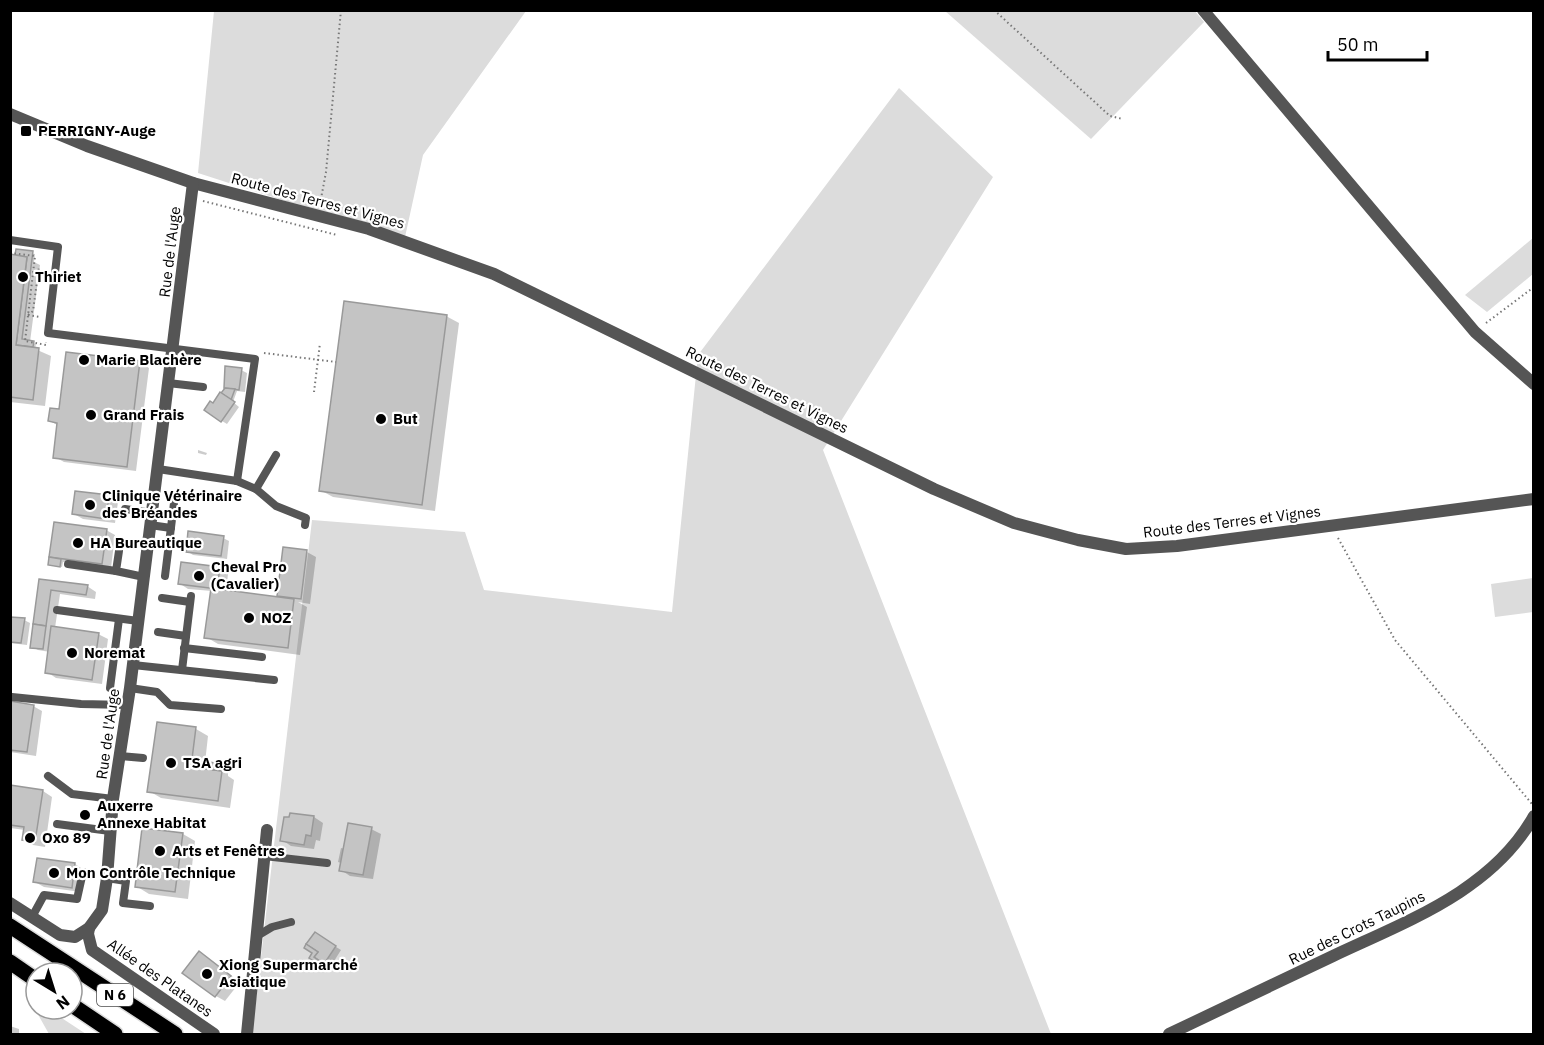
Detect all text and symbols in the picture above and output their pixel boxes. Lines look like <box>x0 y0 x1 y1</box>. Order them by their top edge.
scale bar <box>1328 24 1427 62</box>
text: 50 m <box>1337 33 1379 56</box>
place label: PERRIGNY-Auge <box>38 121 156 140</box>
marker: PERRIGNY-Auge <box>19 124 33 138</box>
street label: Route des Terres et Vignes <box>229 168 407 233</box>
street label: Rue de l'Auge <box>154 205 185 299</box>
place label: Thiriet <box>35 267 82 286</box>
marker: Thiriet <box>16 270 30 284</box>
street label: Route des Terres et Vignes <box>683 342 852 437</box>
place label: Marie Blachère <box>96 350 202 369</box>
marker: Marie Blachère <box>77 353 91 367</box>
place label: Grand Frais <box>103 405 185 424</box>
marker: Grand Frais <box>84 408 98 422</box>
place label: But <box>393 409 418 428</box>
marker: But <box>374 412 388 426</box>
place label: Clinique Vétérinaire des Bréandes <box>102 486 242 522</box>
marker: Clinique Vétérinaire des Bréandes <box>83 498 97 512</box>
street label: Route des Terres et Vignes <box>1142 501 1322 542</box>
place label: HA Bureautique <box>90 533 202 552</box>
marker: HA Bureautique <box>71 536 85 550</box>
place label: Cheval Pro (Cavalier) <box>211 557 287 593</box>
marker: Cheval Pro (Cavalier) <box>192 569 206 583</box>
place label: NOZ <box>261 608 291 627</box>
marker: NOZ <box>242 611 256 625</box>
place label: Noremat <box>84 643 146 662</box>
marker: Noremat <box>65 646 79 660</box>
street label: Rue de l'Auge <box>92 687 123 781</box>
place label: TSA agri <box>183 753 242 772</box>
marker: TSA agri <box>164 756 178 770</box>
place label: Auxerre Annexe Habitat <box>97 796 206 832</box>
marker: Auxerre Annexe Habitat <box>78 808 92 822</box>
place label: Oxo 89 <box>42 828 91 847</box>
marker: Oxo 89 <box>23 831 37 845</box>
place label: Arts et Fenêtres <box>172 841 285 860</box>
marker: Arts et Fenêtres <box>153 844 167 858</box>
place label: Mon Contrôle Technique <box>66 863 236 882</box>
marker: Mon Contrôle Technique <box>47 866 61 880</box>
street label: Rue des Crots Taupins <box>1286 886 1428 969</box>
street label: Allée des Platanes <box>104 934 217 1021</box>
place label: Xiong Supermarché Asiatique <box>219 955 358 991</box>
north arrow <box>24 961 84 1021</box>
marker: Xiong Supermarché Asiatique <box>200 967 214 981</box>
road number: N 6 <box>97 984 133 1006</box>
text: N <box>53 991 74 1014</box>

